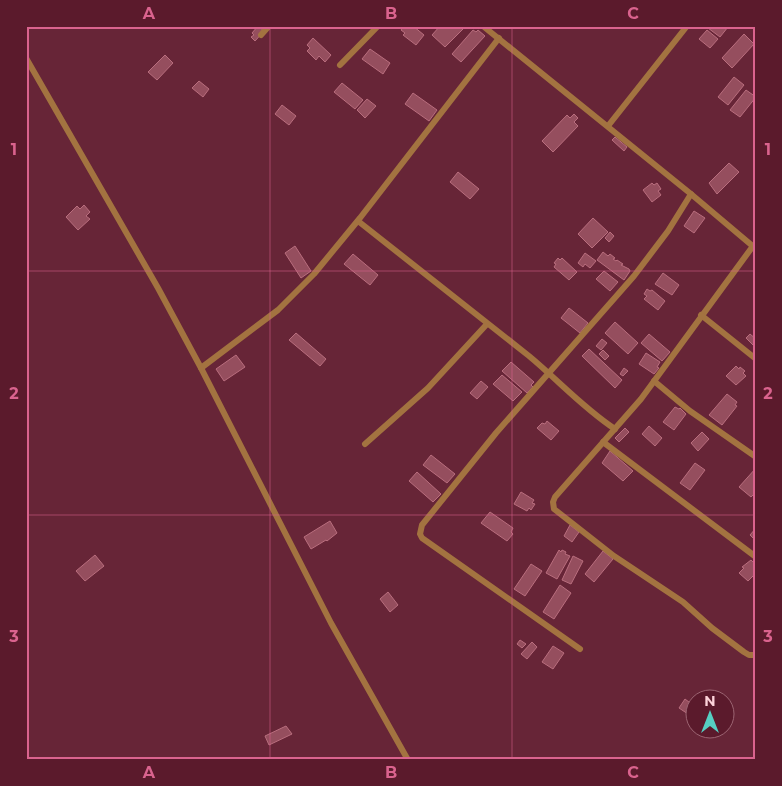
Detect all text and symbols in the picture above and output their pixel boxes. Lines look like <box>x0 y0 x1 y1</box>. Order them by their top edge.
text: A <box>142 4 156 23</box>
text: B <box>385 4 397 23</box>
text: C <box>627 4 639 23</box>
text: 1 <box>11 140 17 159</box>
text: 1 <box>765 140 771 159</box>
text: 2 <box>9 384 19 403</box>
text: 2 <box>763 384 773 403</box>
text: 3 <box>8 627 19 646</box>
text: 3 <box>762 627 773 646</box>
north arrow <box>684 688 734 738</box>
text: N <box>704 692 716 710</box>
text: A <box>142 763 156 782</box>
text: B <box>385 763 397 782</box>
text: C <box>627 763 639 782</box>

